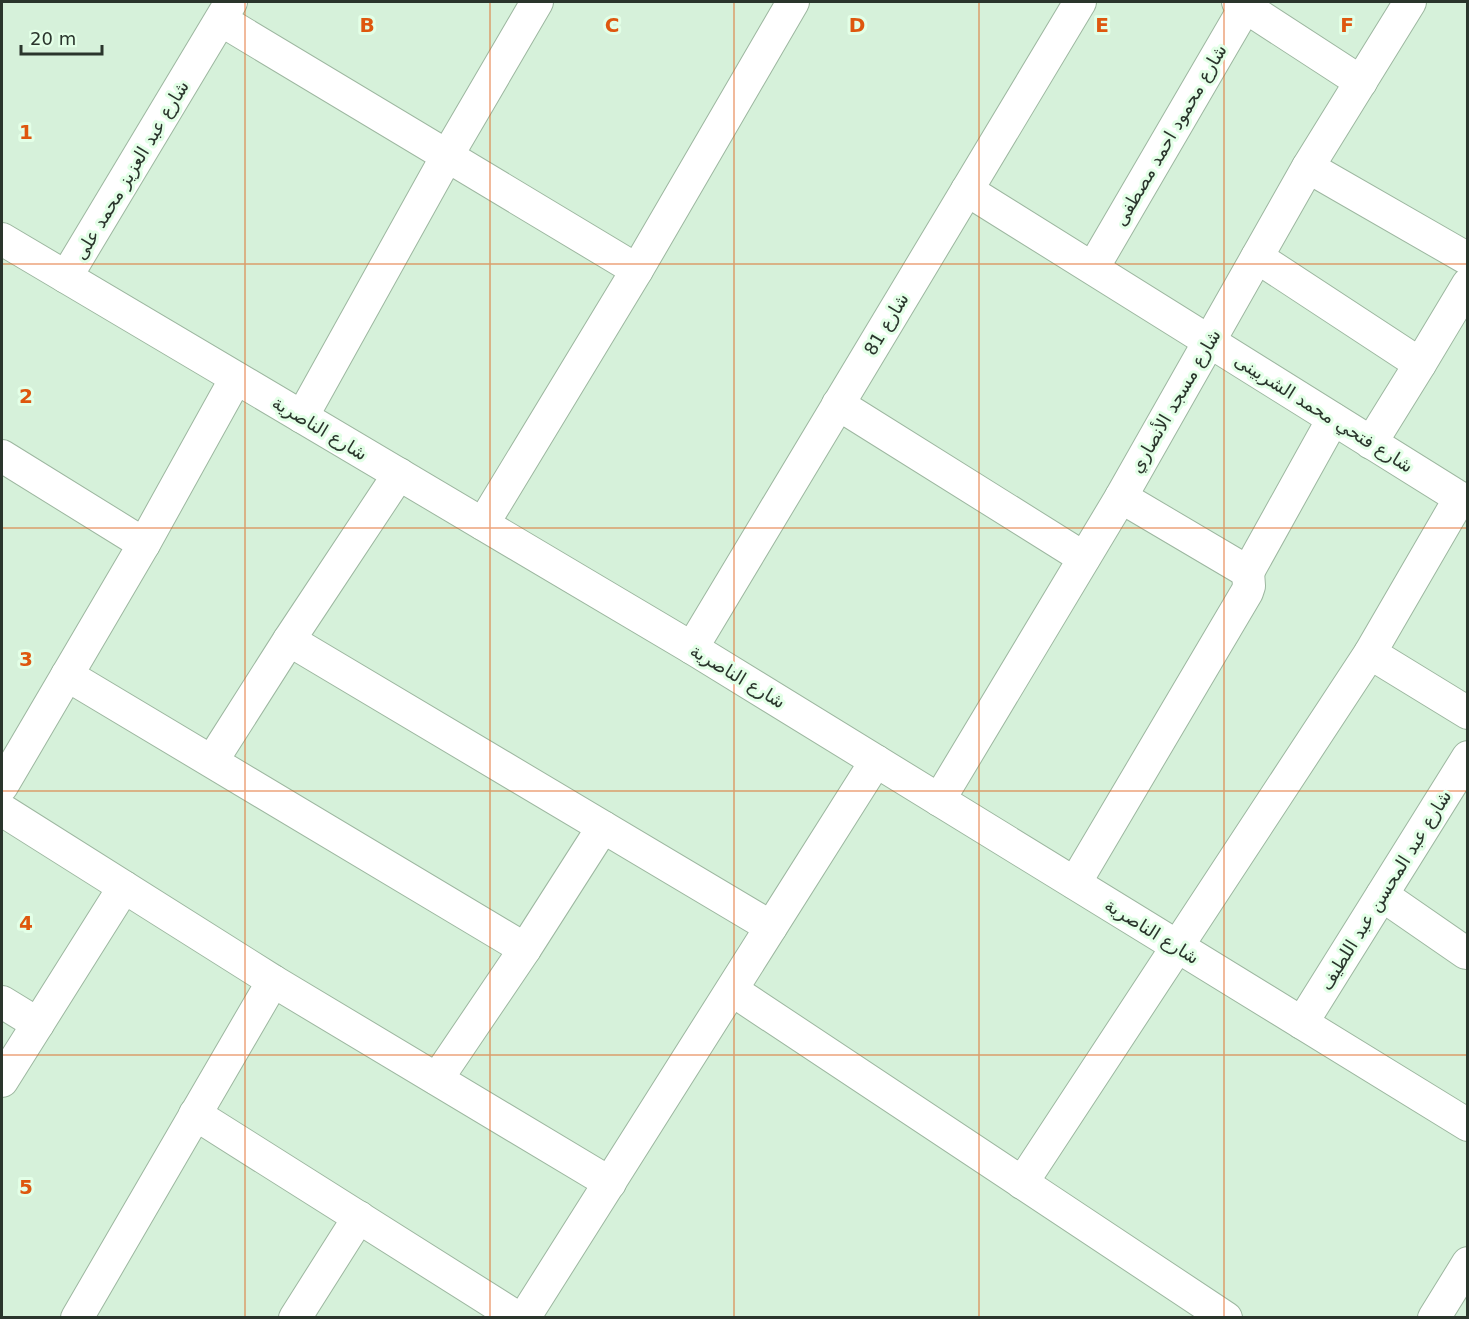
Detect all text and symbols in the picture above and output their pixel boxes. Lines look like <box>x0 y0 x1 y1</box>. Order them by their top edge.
text: B <box>359 13 375 37</box>
text: C <box>605 13 619 37</box>
text: D <box>849 13 865 37</box>
text: E <box>1095 13 1109 37</box>
text: F <box>1340 13 1354 37</box>
scale bar <box>21 18 102 56</box>
text: 20 m <box>30 28 76 49</box>
street label: شارع محمود احمد مصطفى <box>1109 40 1232 230</box>
street label: شارع عبد العزيز محمد على <box>69 77 194 264</box>
text: 1 <box>19 120 33 144</box>
street label: شارع 81 <box>859 289 914 359</box>
street label: شارع مسجد الأنصاري <box>1125 325 1226 477</box>
street label: شارع فتحي محمد الشربينى <box>1230 349 1417 477</box>
text: 2 <box>19 384 33 408</box>
street label: شارع الناصرية <box>268 391 371 465</box>
street label: شارع الناصرية <box>686 639 789 713</box>
text: 3 <box>19 647 33 671</box>
street label: شارع عبد المحسن عبد اللطيف <box>1315 786 1456 994</box>
street label: شارع الناصرية <box>1101 894 1203 969</box>
text: 4 <box>19 911 33 935</box>
text: 5 <box>19 1175 33 1199</box>

